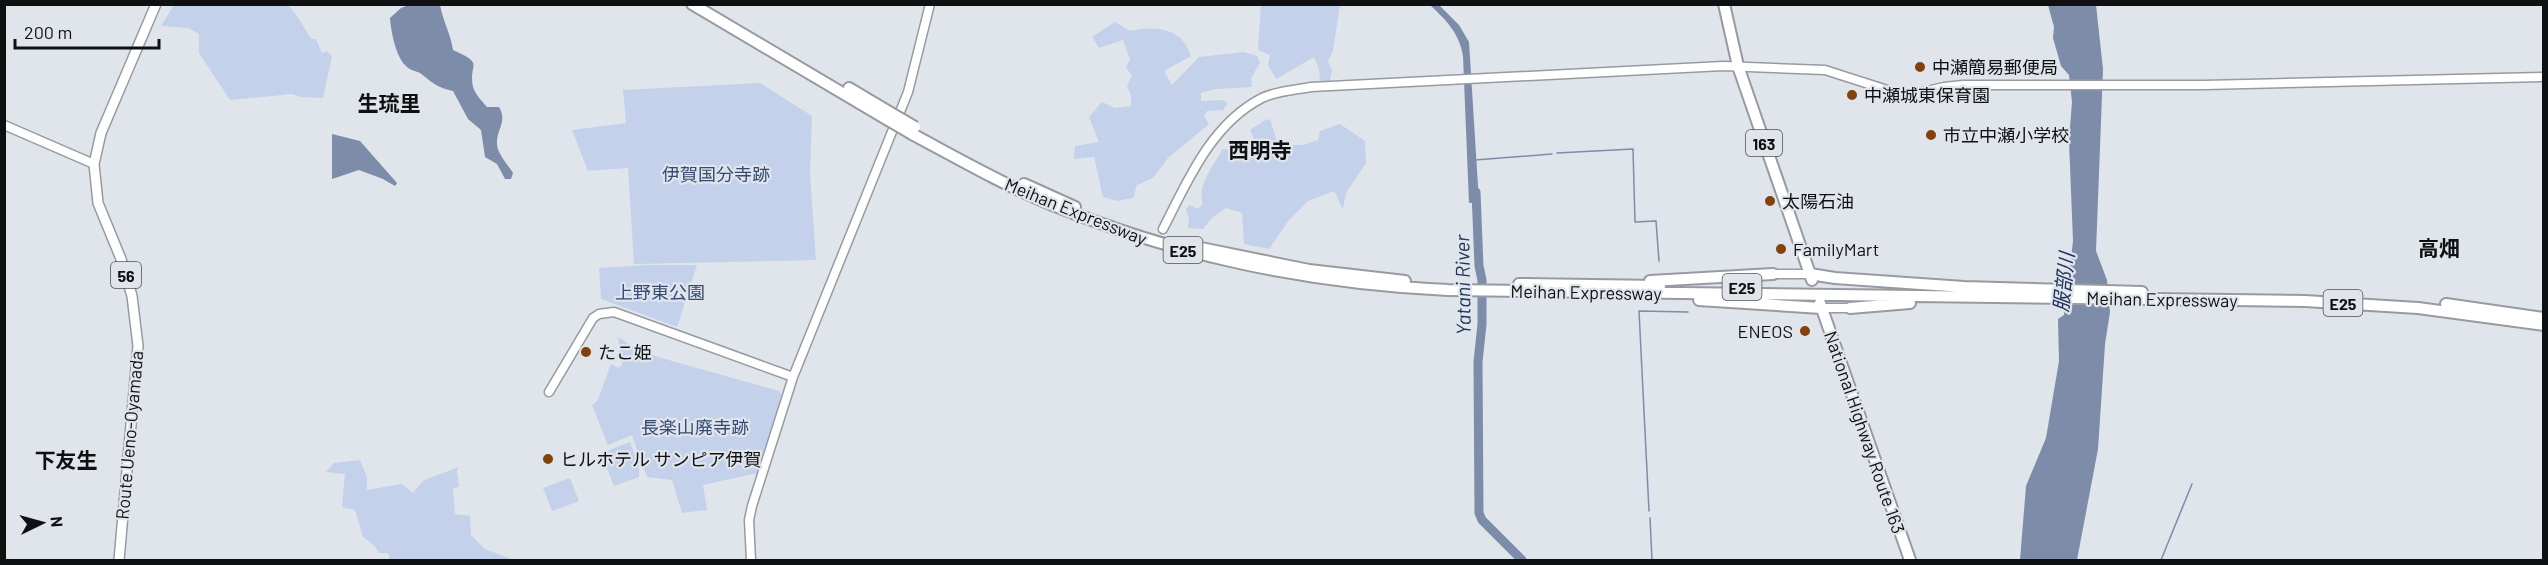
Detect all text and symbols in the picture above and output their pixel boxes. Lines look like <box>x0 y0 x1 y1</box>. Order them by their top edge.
scale bar <box>15 12 159 50</box>
text: 200 m <box>24 21 72 43</box>
place label: 中瀬簡易郵便局 <box>1932 56 2058 78</box>
marker: 中瀬簡易郵便局 <box>1913 60 1927 74</box>
place label: 中瀬城東保育園 <box>1864 84 1990 106</box>
marker: 中瀬城東保育園 <box>1845 88 1859 102</box>
district label: 生琉里 <box>358 90 421 115</box>
place label: 市立中瀬小学校 <box>1943 124 2069 146</box>
marker: 市立中瀬小学校 <box>1924 128 1938 142</box>
road number: 163 <box>1746 130 1782 156</box>
district label: 西明寺 <box>1229 137 1292 162</box>
park label: 伊賀国分寺跡 <box>662 163 770 185</box>
street label: Meihan Expressway <box>1002 172 1150 250</box>
place label: 太陽石油 <box>1782 190 1854 212</box>
marker: 太陽石油 <box>1763 194 1777 208</box>
water label: Yatani River <box>1449 234 1475 335</box>
district label: 高畑 <box>2418 235 2460 260</box>
road number: E25 <box>1164 237 1202 263</box>
place label: FamilyMart <box>1793 238 1879 260</box>
marker: FamilyMart <box>1774 242 1788 256</box>
water label: 服部川 <box>2048 249 2078 313</box>
road number: 56 <box>111 262 141 288</box>
road number: E25 <box>1722 274 1762 300</box>
street label: Meihan Expressway <box>1510 280 1662 304</box>
park label: 上野東公園 <box>615 281 705 303</box>
street label: Meihan Expressway <box>2086 287 2238 311</box>
road number: E25 <box>2324 290 2362 316</box>
place label: ENEOS <box>1738 320 1793 342</box>
marker: ENEOS <box>1798 324 1812 338</box>
street label: National Highway Route 163 <box>1820 328 1910 536</box>
place label: たこ姫 <box>598 341 652 363</box>
marker: たこ姫 <box>579 345 593 359</box>
street label: Route Ueno-Oyamada <box>111 350 147 520</box>
park label: 長楽山廃寺跡 <box>641 416 749 438</box>
district label: 下友生 <box>35 447 98 472</box>
place label: ヒルホテル サンピア伊賀 <box>560 448 762 470</box>
marker: ヒルホテル サンピア伊賀 <box>541 452 555 466</box>
north arrow <box>12 493 72 553</box>
text: N <box>48 516 67 528</box>

